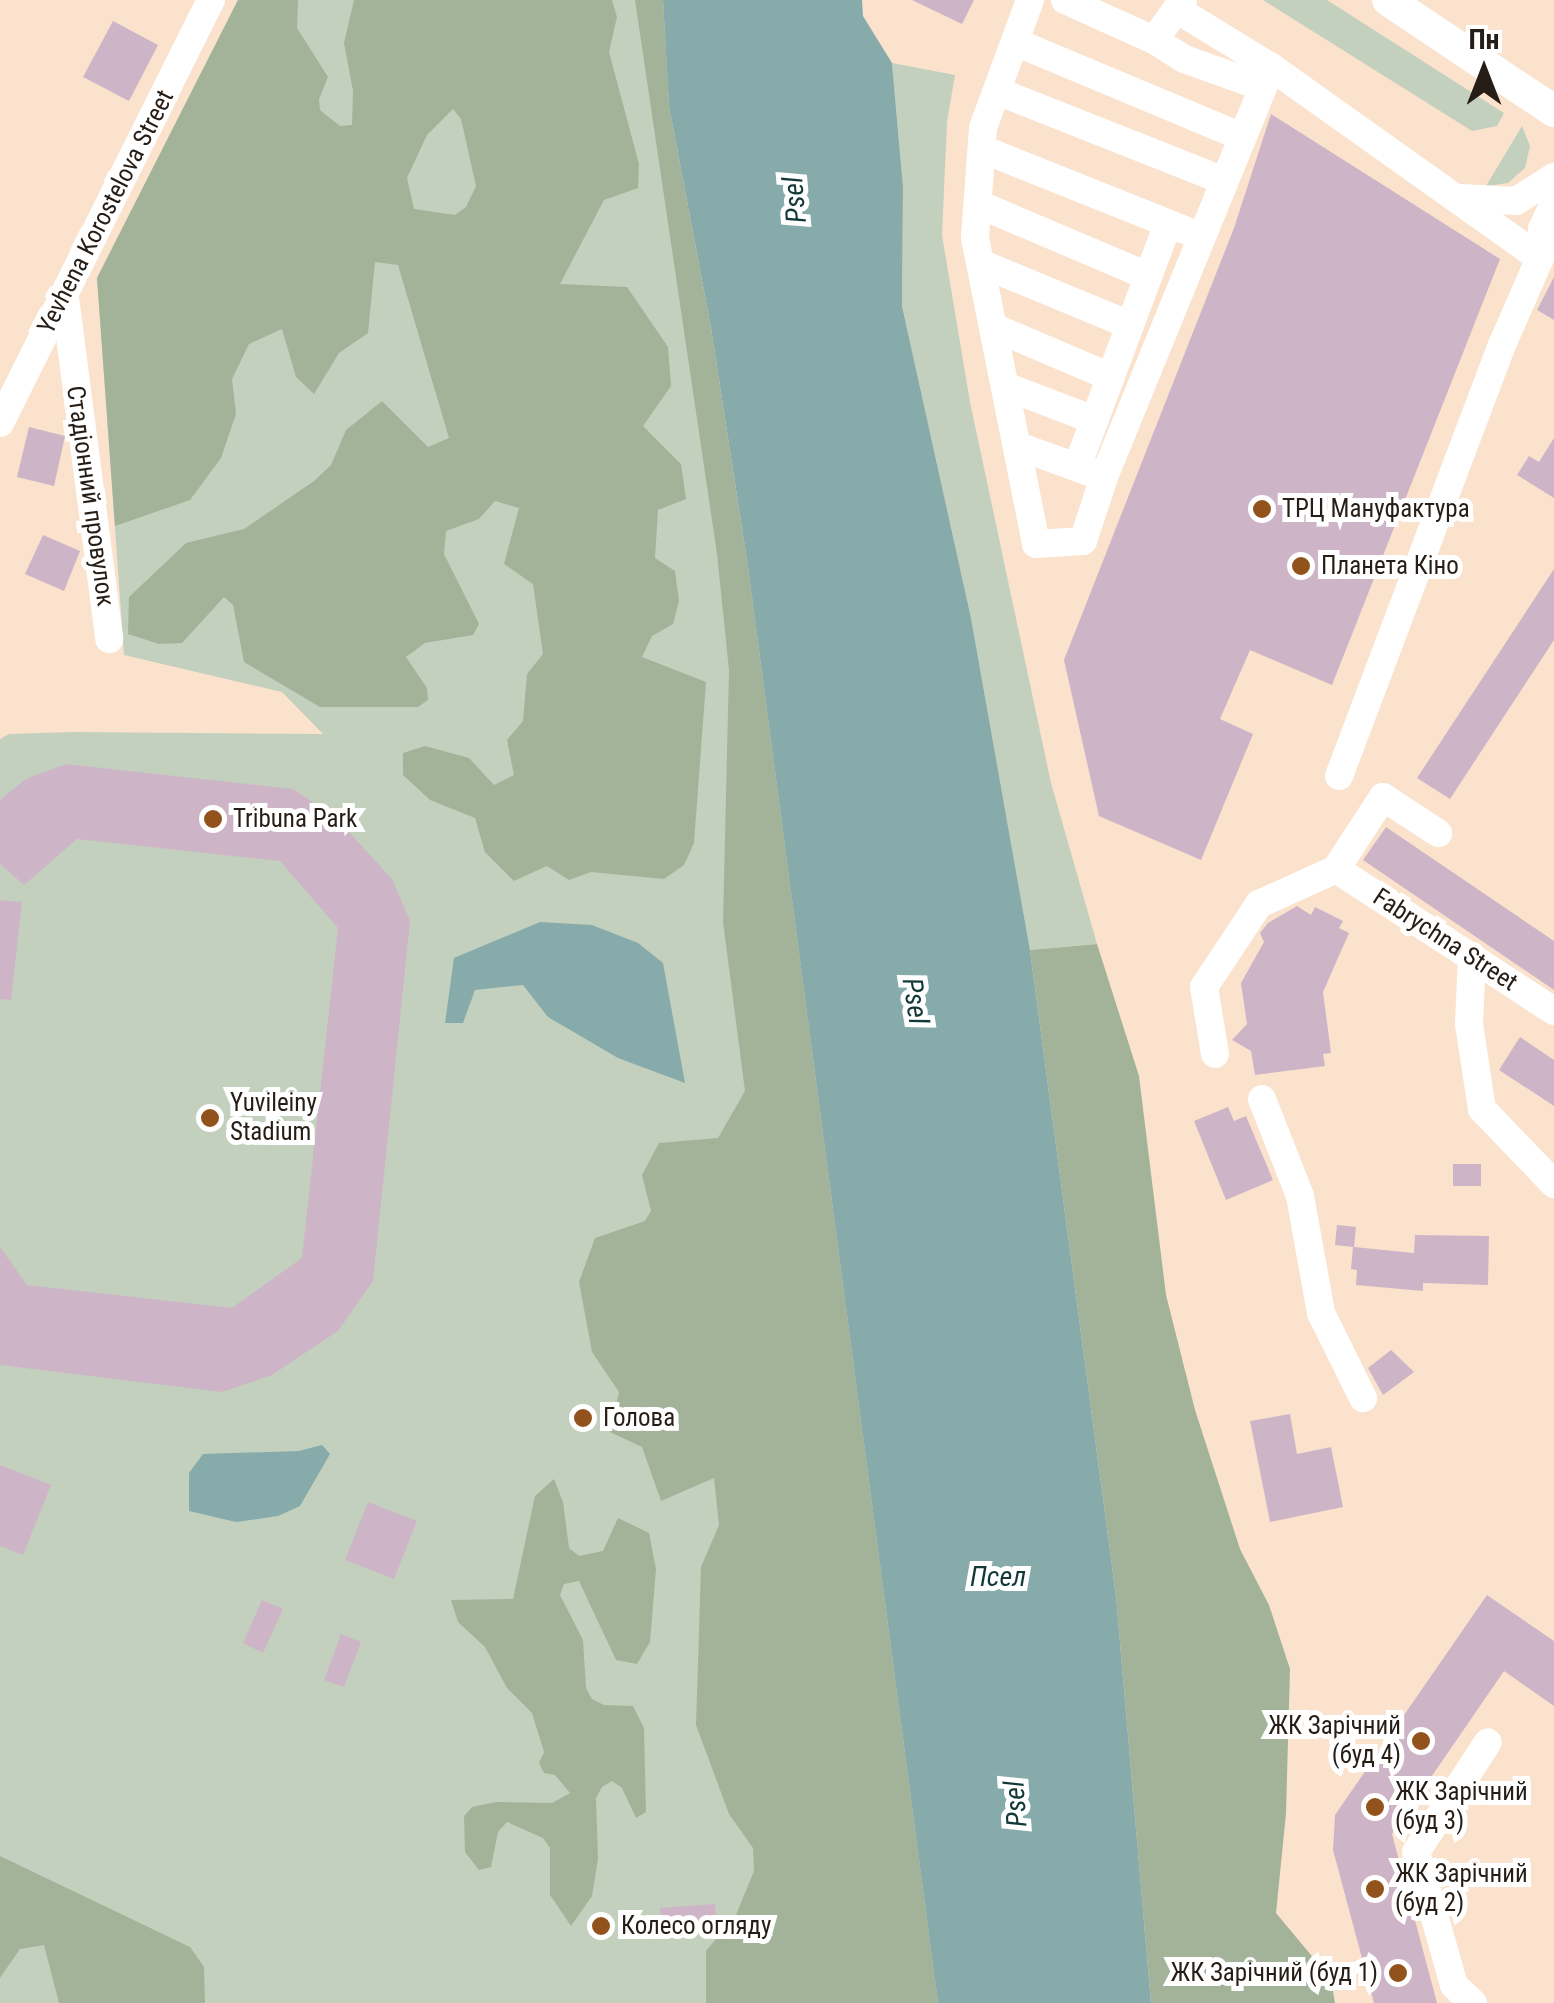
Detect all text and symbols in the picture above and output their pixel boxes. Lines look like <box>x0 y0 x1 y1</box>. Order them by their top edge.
north arrow <box>1434 20 1534 120</box>
text: Пн <box>1468 23 1500 56</box>
street label: Yevhena Korostelova Street <box>31 85 181 339</box>
water label: Psel <box>776 175 814 225</box>
street label: Стадіонний провулок <box>60 384 120 608</box>
place label: ТРЦ Мануфактура <box>1282 494 1470 524</box>
marker: ТРЦ Мануфактура <box>1251 498 1273 520</box>
place label: Планета Кіно <box>1321 551 1459 581</box>
marker: Планета Кіно <box>1290 555 1312 577</box>
place label: Tribuna Park <box>233 804 357 834</box>
marker: Tribuna Park <box>202 808 224 830</box>
street label: Fabrychna Street <box>1367 882 1523 998</box>
water label: Psel <box>895 975 935 1027</box>
place label: Yuvileiny Stadium <box>230 1089 317 1148</box>
marker: Yuvileiny Stadium <box>199 1107 221 1129</box>
place label: Голова <box>603 1403 675 1433</box>
marker: Голова <box>572 1407 594 1429</box>
water label: Псел <box>970 1560 1026 1594</box>
place label: ЖК Зарічний (буд 4) <box>1268 1712 1401 1771</box>
marker: ЖК Зарічний (буд 4) <box>1410 1730 1432 1752</box>
place label: ЖК Зарічний (буд 3) <box>1395 1778 1528 1837</box>
water label: Psel <box>998 1780 1034 1828</box>
marker: ЖК Зарічний (буд 3) <box>1364 1796 1386 1818</box>
place label: ЖК Зарічний (буд 2) <box>1395 1860 1528 1919</box>
marker: ЖК Зарічний (буд 2) <box>1364 1878 1386 1900</box>
place label: Колесо огляду <box>621 1911 771 1941</box>
marker: Колесо огляду <box>590 1915 612 1937</box>
place label: ЖК Зарічний (буд 1) <box>1170 1958 1378 1988</box>
marker: ЖК Зарічний (буд 1) <box>1387 1962 1409 1984</box>

